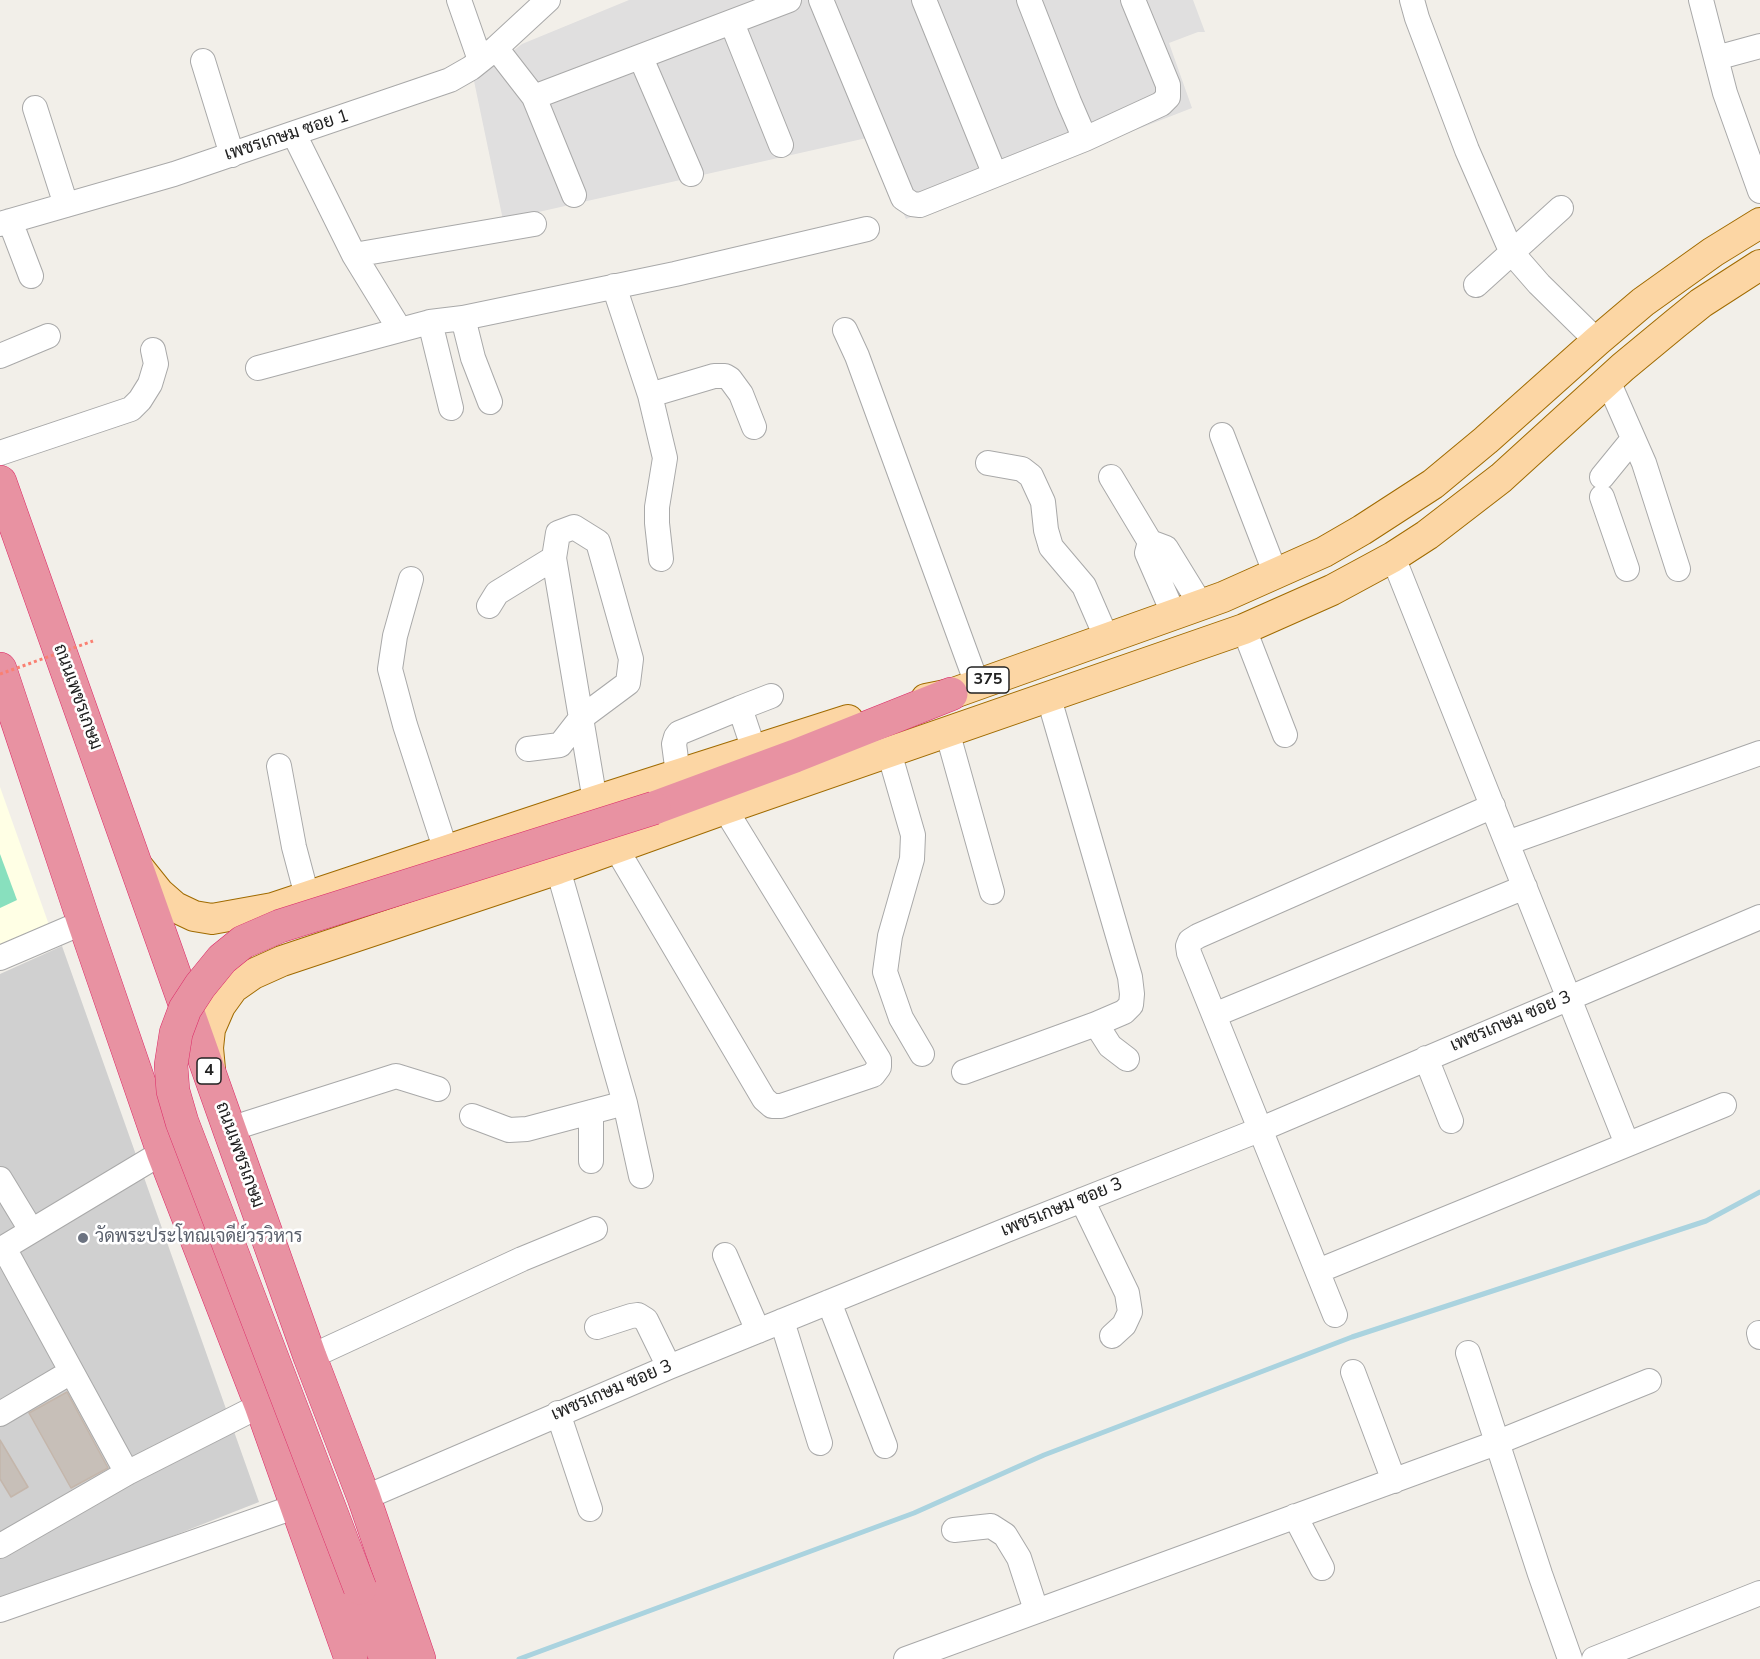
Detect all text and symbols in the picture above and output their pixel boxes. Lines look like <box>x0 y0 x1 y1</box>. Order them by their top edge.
street label: เพชรเกษม ซอย 1 <box>222 106 352 166</box>
street label: ถนนเพชรเกษม <box>48 641 106 753</box>
road number: 375 <box>967 667 1009 693</box>
street label: เพชรเกษม ซอย 3 <box>1447 987 1575 1057</box>
road number: 4 <box>197 1058 221 1084</box>
street label: ถนนเพชรเกษม <box>210 1099 268 1211</box>
street label: เพชรเกษม ซอย 3 <box>998 1174 1126 1242</box>
place label: วัดพระประโทณเจดีย์วรวิหาร <box>95 1227 302 1249</box>
marker: วัดพระประโทณเจดีย์วรวิหาร <box>76 1231 90 1245</box>
street label: เพชรเกษม ซอย 3 <box>548 1356 676 1426</box>

